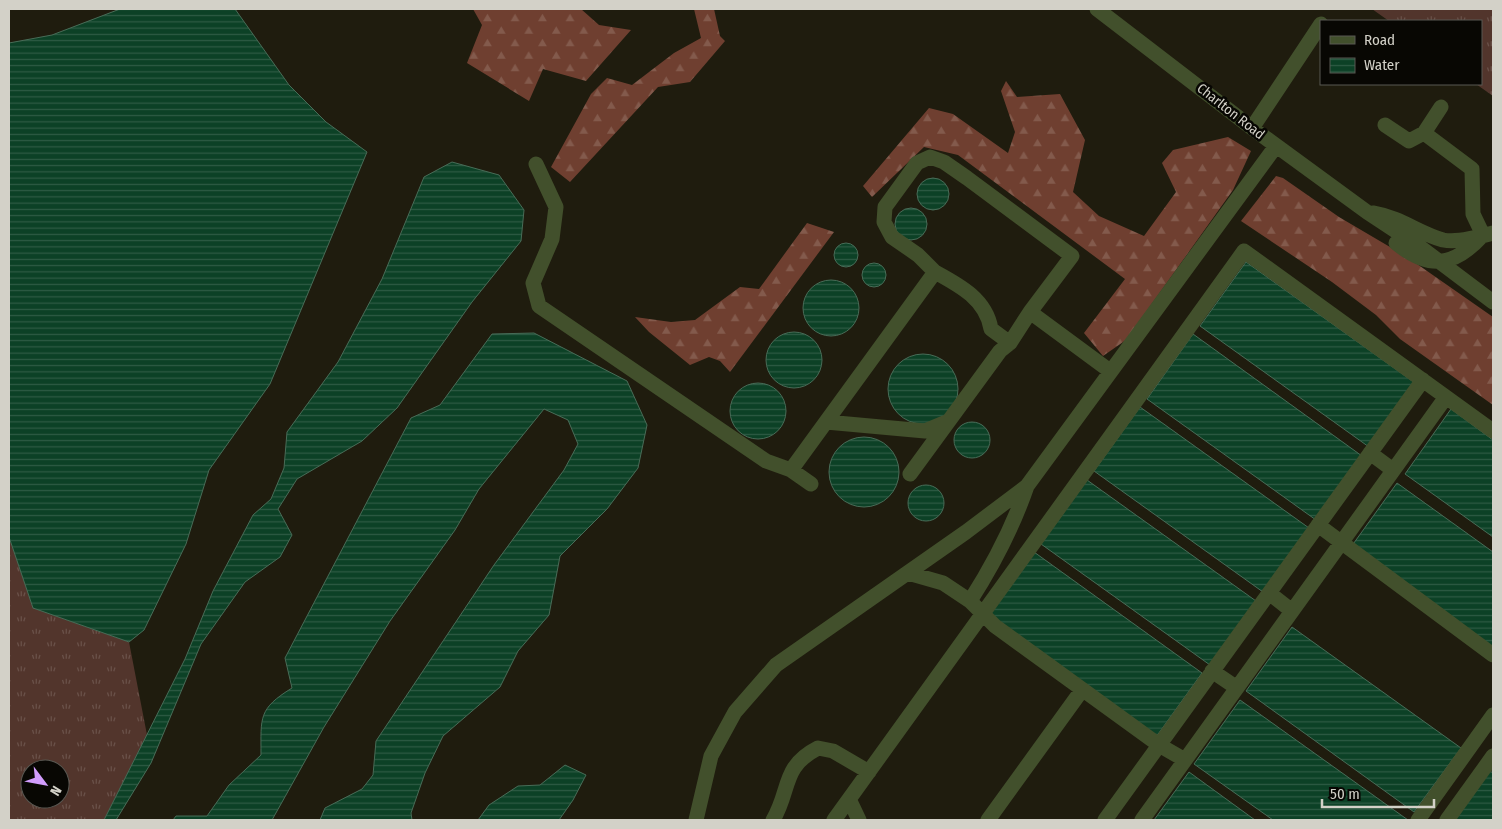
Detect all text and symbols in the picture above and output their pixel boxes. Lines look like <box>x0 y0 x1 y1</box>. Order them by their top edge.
legend <box>1320 20 1482 85</box>
text: Road <box>1364 31 1395 49</box>
text: Water <box>1364 56 1400 74</box>
street label: Charlton Road <box>1193 80 1268 143</box>
north arrow <box>20 759 70 809</box>
scale bar <box>1322 776 1434 808</box>
text: N <box>46 783 65 799</box>
text: 50 m <box>1330 785 1360 803</box>

